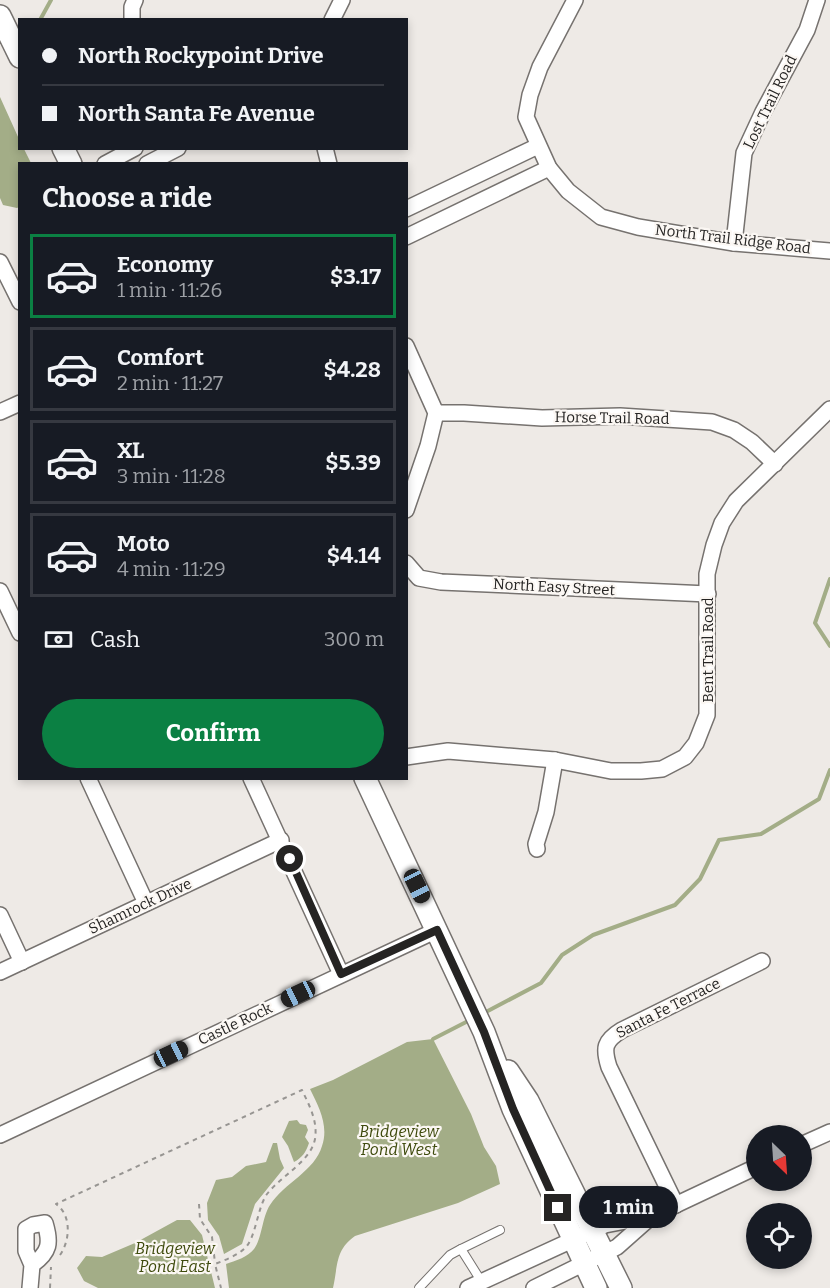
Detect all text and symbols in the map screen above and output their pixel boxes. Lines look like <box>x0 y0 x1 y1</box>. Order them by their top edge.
text: North Rockypoint Drive <box>78 42 323 69</box>
street label: Lost Trail Road <box>740 52 801 152</box>
text: North Santa Fe Avenue <box>78 100 315 127</box>
text: Choose a ride <box>42 182 212 214</box>
street label: North Trail Ridge Road <box>654 221 812 257</box>
icon: car <box>45 249 99 303</box>
text: Economy <box>117 251 213 278</box>
text: $3.17 <box>330 263 381 290</box>
text: 1 min · 11:26 <box>117 278 222 302</box>
icon: car <box>45 342 99 396</box>
text: Comfort <box>117 344 204 371</box>
text: $4.28 <box>323 356 381 383</box>
text: 2 min · 11:27 <box>117 371 223 395</box>
street label: Horse Trail Road <box>554 408 670 428</box>
icon: car <box>45 435 99 489</box>
text: XL <box>117 437 144 464</box>
text: $5.39 <box>325 449 381 476</box>
text: 3 min · 11:28 <box>117 464 226 488</box>
icon: car <box>45 528 99 582</box>
text: Moto <box>117 530 170 557</box>
text: $4.14 <box>327 542 381 569</box>
text: 4 min · 11:29 <box>117 557 226 581</box>
street label: North Easy Street <box>493 575 616 599</box>
street label: Bent Trail Road <box>699 597 717 703</box>
icon: cash <box>42 623 75 656</box>
text: Cash <box>90 626 140 653</box>
text: 300 m <box>324 627 384 651</box>
button: Confirm <box>42 699 384 768</box>
route start <box>276 845 303 872</box>
car <box>401 866 433 906</box>
street label: Shamrock Drive <box>86 874 194 938</box>
street label: Santa Fe Terrace <box>613 974 723 1042</box>
car <box>278 978 318 1010</box>
street label: Castle Rock <box>195 999 275 1049</box>
car <box>151 1038 191 1070</box>
water label: Bridgeview Pond West <box>359 1122 441 1159</box>
north arrow <box>746 1125 812 1191</box>
map controls <box>746 1125 812 1269</box>
callout: 1 min <box>579 1187 678 1229</box>
route end <box>544 1194 571 1221</box>
text: 1 min <box>603 1195 654 1219</box>
button: locate <box>746 1203 812 1269</box>
water label: Bridgeview Pond East <box>135 1239 217 1276</box>

